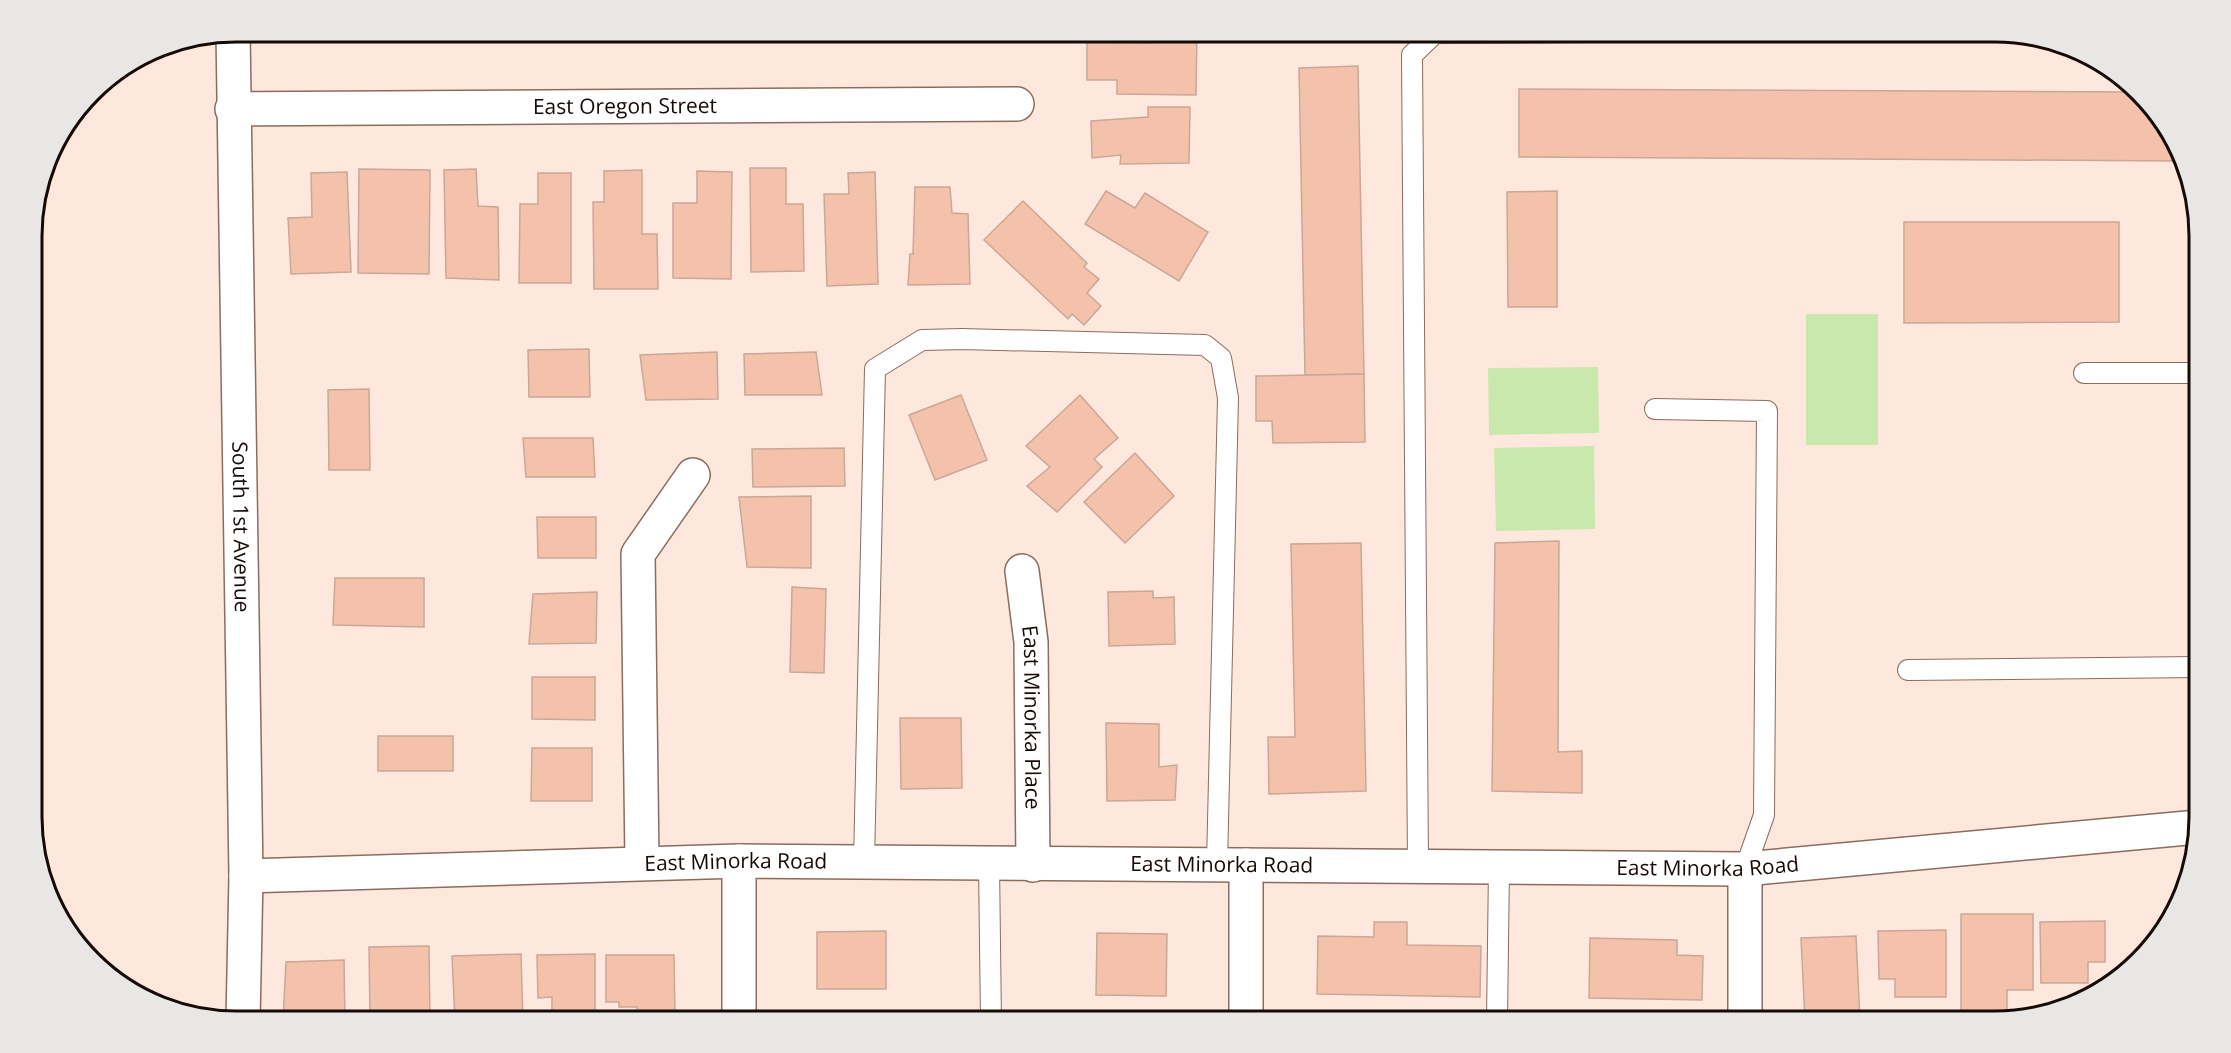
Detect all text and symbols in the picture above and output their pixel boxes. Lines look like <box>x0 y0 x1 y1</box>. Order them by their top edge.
street label: East Oregon Street <box>533 91 717 120</box>
street label: South 1st Avenue <box>226 441 257 613</box>
street label: East Minorka Place <box>1016 624 1048 810</box>
street label: East Minorka Road <box>644 846 827 877</box>
street label: East Minorka Road <box>1130 849 1313 879</box>
street label: East Minorka Road <box>1616 849 1800 882</box>

